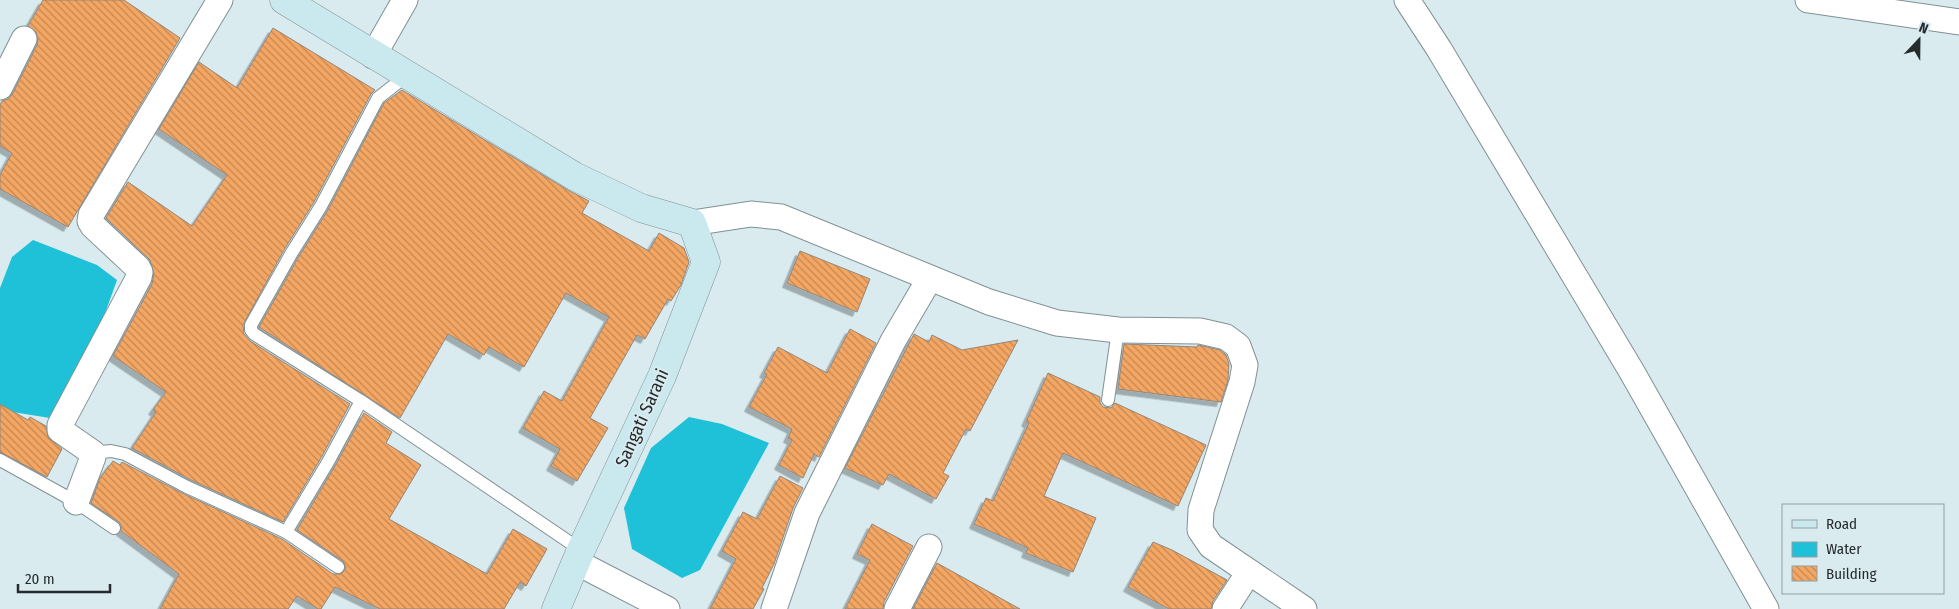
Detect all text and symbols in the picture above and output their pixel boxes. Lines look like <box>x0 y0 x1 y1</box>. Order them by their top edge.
north arrow <box>1894 15 1944 65</box>
text: N <box>1917 19 1931 38</box>
street label: Sangati Sarani <box>611 366 673 470</box>
legend <box>1782 504 1944 594</box>
text: Road <box>1826 515 1857 533</box>
text: Water <box>1826 540 1862 558</box>
scale bar <box>18 562 110 594</box>
text: Building <box>1826 565 1877 583</box>
text: 20 m <box>25 570 55 588</box>

